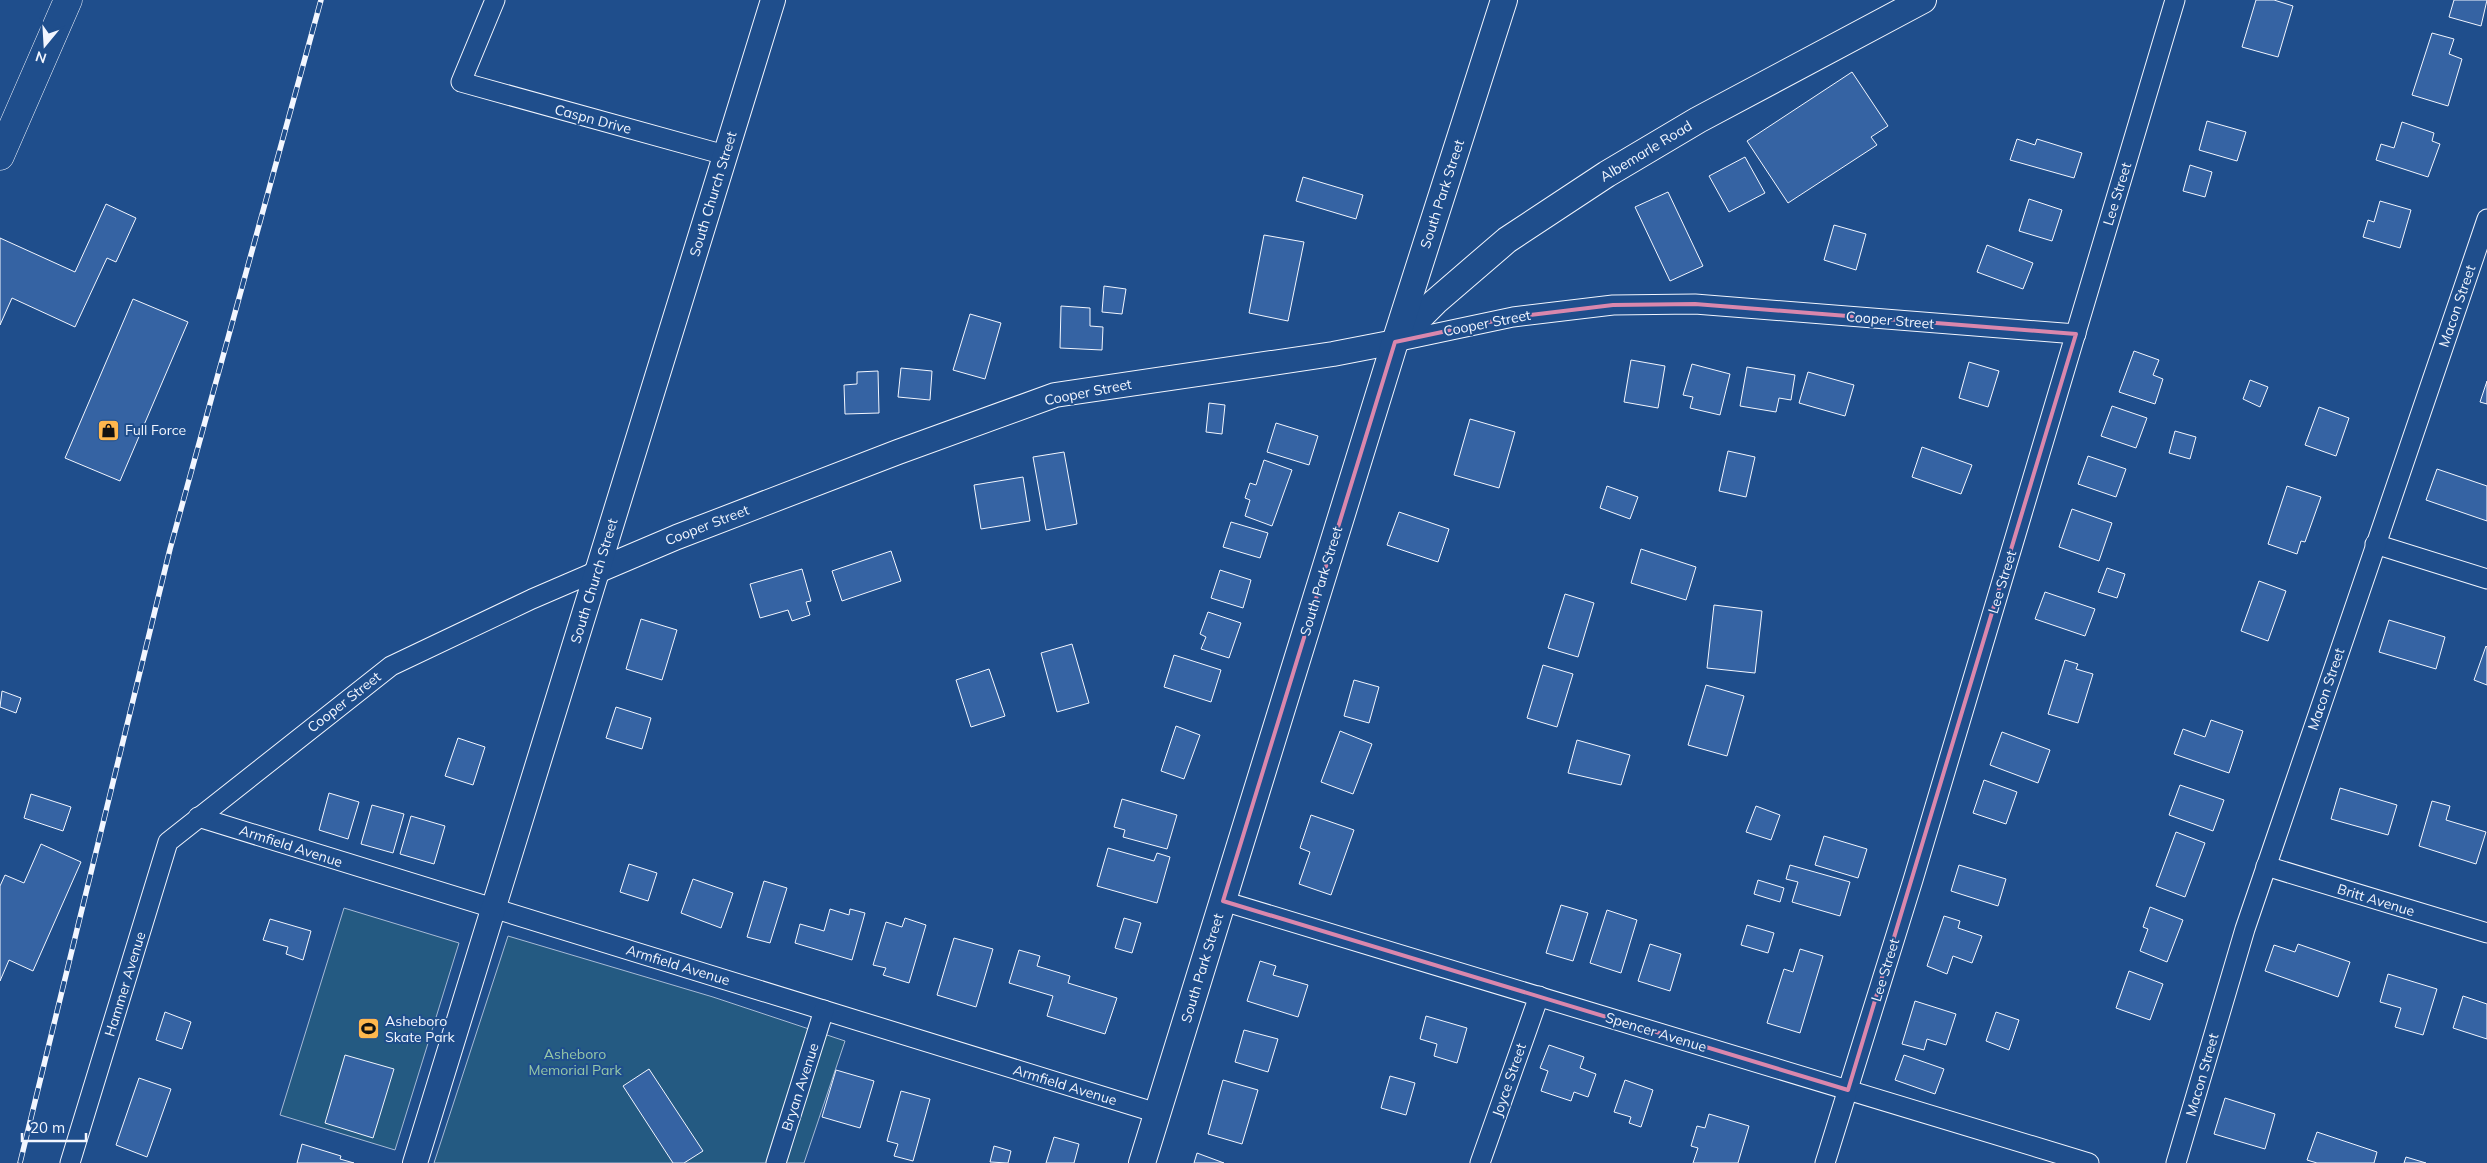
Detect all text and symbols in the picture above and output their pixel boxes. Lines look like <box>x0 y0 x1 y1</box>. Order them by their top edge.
north arrow <box>20 20 70 70</box>
text: N <box>33 47 49 68</box>
street label: Caspn Drive <box>553 100 633 138</box>
street label: Albemarle Road <box>1597 116 1695 186</box>
street label: South Church Street <box>685 129 741 259</box>
street label: South Park Street <box>1416 137 1468 251</box>
street label: Lee Street <box>2099 160 2135 228</box>
street label: Macon Street <box>2435 262 2480 349</box>
street label: Cooper Street <box>1442 306 1532 340</box>
street label: Cooper Street <box>1845 307 1935 333</box>
street label: Cooper Street <box>1043 375 1133 409</box>
shop icon: Full Force <box>97 418 121 442</box>
place label: Full Force <box>125 421 186 439</box>
street label: Cooper Street <box>662 501 752 549</box>
street label: South Church Street <box>566 516 622 646</box>
street label: South Park Street <box>1296 524 1346 638</box>
street label: Lee Street <box>1984 548 2020 616</box>
street label: Macon Street <box>2304 645 2349 732</box>
street label: Cooper Street <box>304 668 385 736</box>
street label: Armfield Avenue <box>237 821 345 871</box>
street label: Britt Avenue <box>2335 880 2417 920</box>
street label: South Park Street <box>1177 911 1227 1025</box>
street label: Hammer Avenue <box>100 929 150 1039</box>
street label: Lee Street <box>1867 936 1903 1004</box>
street label: Armfield Avenue <box>624 941 732 989</box>
street label: Spencer Avenue <box>1603 1008 1709 1056</box>
place label: Asheboro Skate Park <box>385 1012 456 1046</box>
sports icon: Asheboro Skate Park <box>357 1017 381 1041</box>
street label: Macon Street <box>2182 1031 2222 1119</box>
street label: Bryan Avenue <box>777 1041 823 1133</box>
street label: Joyce Street <box>1488 1041 1530 1119</box>
park label: Asheboro Memorial Park <box>528 1045 622 1079</box>
street label: Armfield Avenue <box>1011 1061 1119 1109</box>
scale bar <box>22 1110 86 1142</box>
text: 20 m <box>30 1118 65 1137</box>

